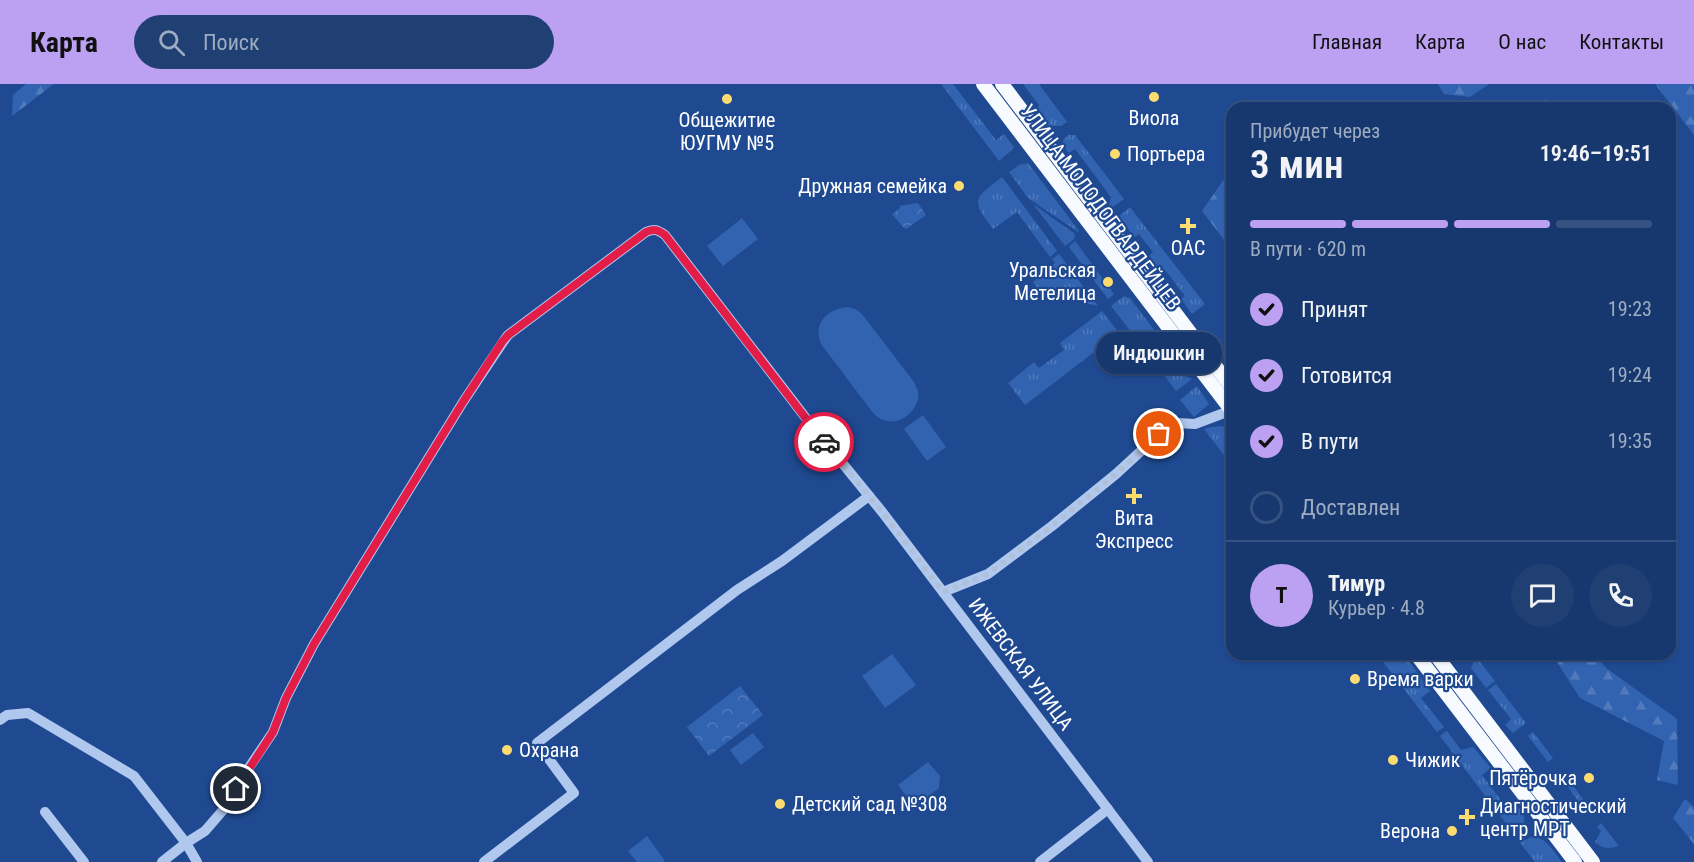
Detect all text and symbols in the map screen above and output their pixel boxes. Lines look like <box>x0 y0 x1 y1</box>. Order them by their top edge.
search box <box>134 15 554 69</box>
text: Карта <box>30 26 98 59</box>
icon: search <box>155 26 188 59</box>
text: Поиск <box>203 30 260 55</box>
text: Главная <box>1312 30 1382 54</box>
text: Карта <box>1415 30 1465 54</box>
text: О нас <box>1498 30 1546 54</box>
text: Контакты <box>1579 30 1664 54</box>
marker: Виола <box>1147 90 1161 104</box>
marker: Общежитие ЮУГМУ №5 <box>720 92 734 106</box>
street label: УЛИЦА МОЛОДОГВАРДЕЙЦЕВ <box>1016 99 1186 315</box>
place label: Виола <box>1129 106 1179 130</box>
place label: Общежитие ЮУГМУ №5 <box>678 108 776 155</box>
text: Прибудет через <box>1250 119 1380 143</box>
text: 19:46–19:51 <box>1540 141 1652 166</box>
place label: Портьера <box>1127 142 1205 166</box>
text: 3 мин <box>1250 142 1343 188</box>
marker: Портьера <box>1108 147 1122 161</box>
place label: Дружная семейка <box>798 174 947 198</box>
marker: Дружная семейка <box>952 179 966 193</box>
marker: ОАС <box>1181 219 1195 233</box>
place label: ОАС <box>1171 236 1205 260</box>
text: В пути · 620 m <box>1250 237 1366 261</box>
place label: Уральская Метелица <box>1009 258 1096 305</box>
marker: Уральская Метелица <box>1101 275 1115 289</box>
icon: check <box>1250 293 1283 326</box>
text: Принят <box>1301 297 1368 322</box>
text: 19:23 <box>1608 297 1652 321</box>
callout: Индюшкин <box>1096 332 1222 374</box>
text: Индюшкин <box>1113 341 1205 365</box>
icon: check <box>1250 359 1283 392</box>
text: Готовится <box>1301 363 1392 388</box>
text: 19:24 <box>1608 363 1652 387</box>
pin <box>1133 408 1184 459</box>
courier <box>794 412 854 472</box>
icon: bag <box>1142 417 1175 450</box>
icon: check <box>1250 425 1283 458</box>
icon: car <box>808 426 841 459</box>
text: В пути <box>1301 429 1359 454</box>
text: 19:35 <box>1608 429 1652 453</box>
marker: Вита Экспресс <box>1127 489 1141 503</box>
text: Доставлен <box>1301 495 1400 520</box>
place label: Вита Экспресс <box>1095 506 1173 553</box>
button: chat <box>1511 564 1574 627</box>
button: phone <box>1589 564 1652 627</box>
text: Тимур <box>1328 571 1385 596</box>
text: Т <box>1276 583 1287 608</box>
street label: ИЖЕВСКАЯ УЛИЦА <box>964 593 1079 735</box>
text: Курьер · 4.8 <box>1328 596 1425 620</box>
place label: Время варки <box>1367 667 1474 691</box>
marker: Время варки <box>1348 672 1362 686</box>
place label: Охрана <box>519 738 579 762</box>
marker: Охрана <box>500 743 514 757</box>
place label: Чижик <box>1405 748 1461 772</box>
marker: Чижик <box>1386 753 1400 767</box>
pin <box>210 763 261 814</box>
place label: Пятёрочка <box>1489 766 1577 790</box>
marker: Пятёрочка <box>1582 771 1596 785</box>
icon: home <box>219 772 252 805</box>
place label: Детский сад №308 <box>792 792 947 816</box>
place label: Диагностический центр МРТ <box>1480 794 1627 841</box>
marker: Детский сад №308 <box>773 797 787 811</box>
marker: Диагностический центр МРТ <box>1458 808 1476 826</box>
place label: Верона <box>1380 819 1440 843</box>
marker: Верона <box>1445 824 1459 838</box>

